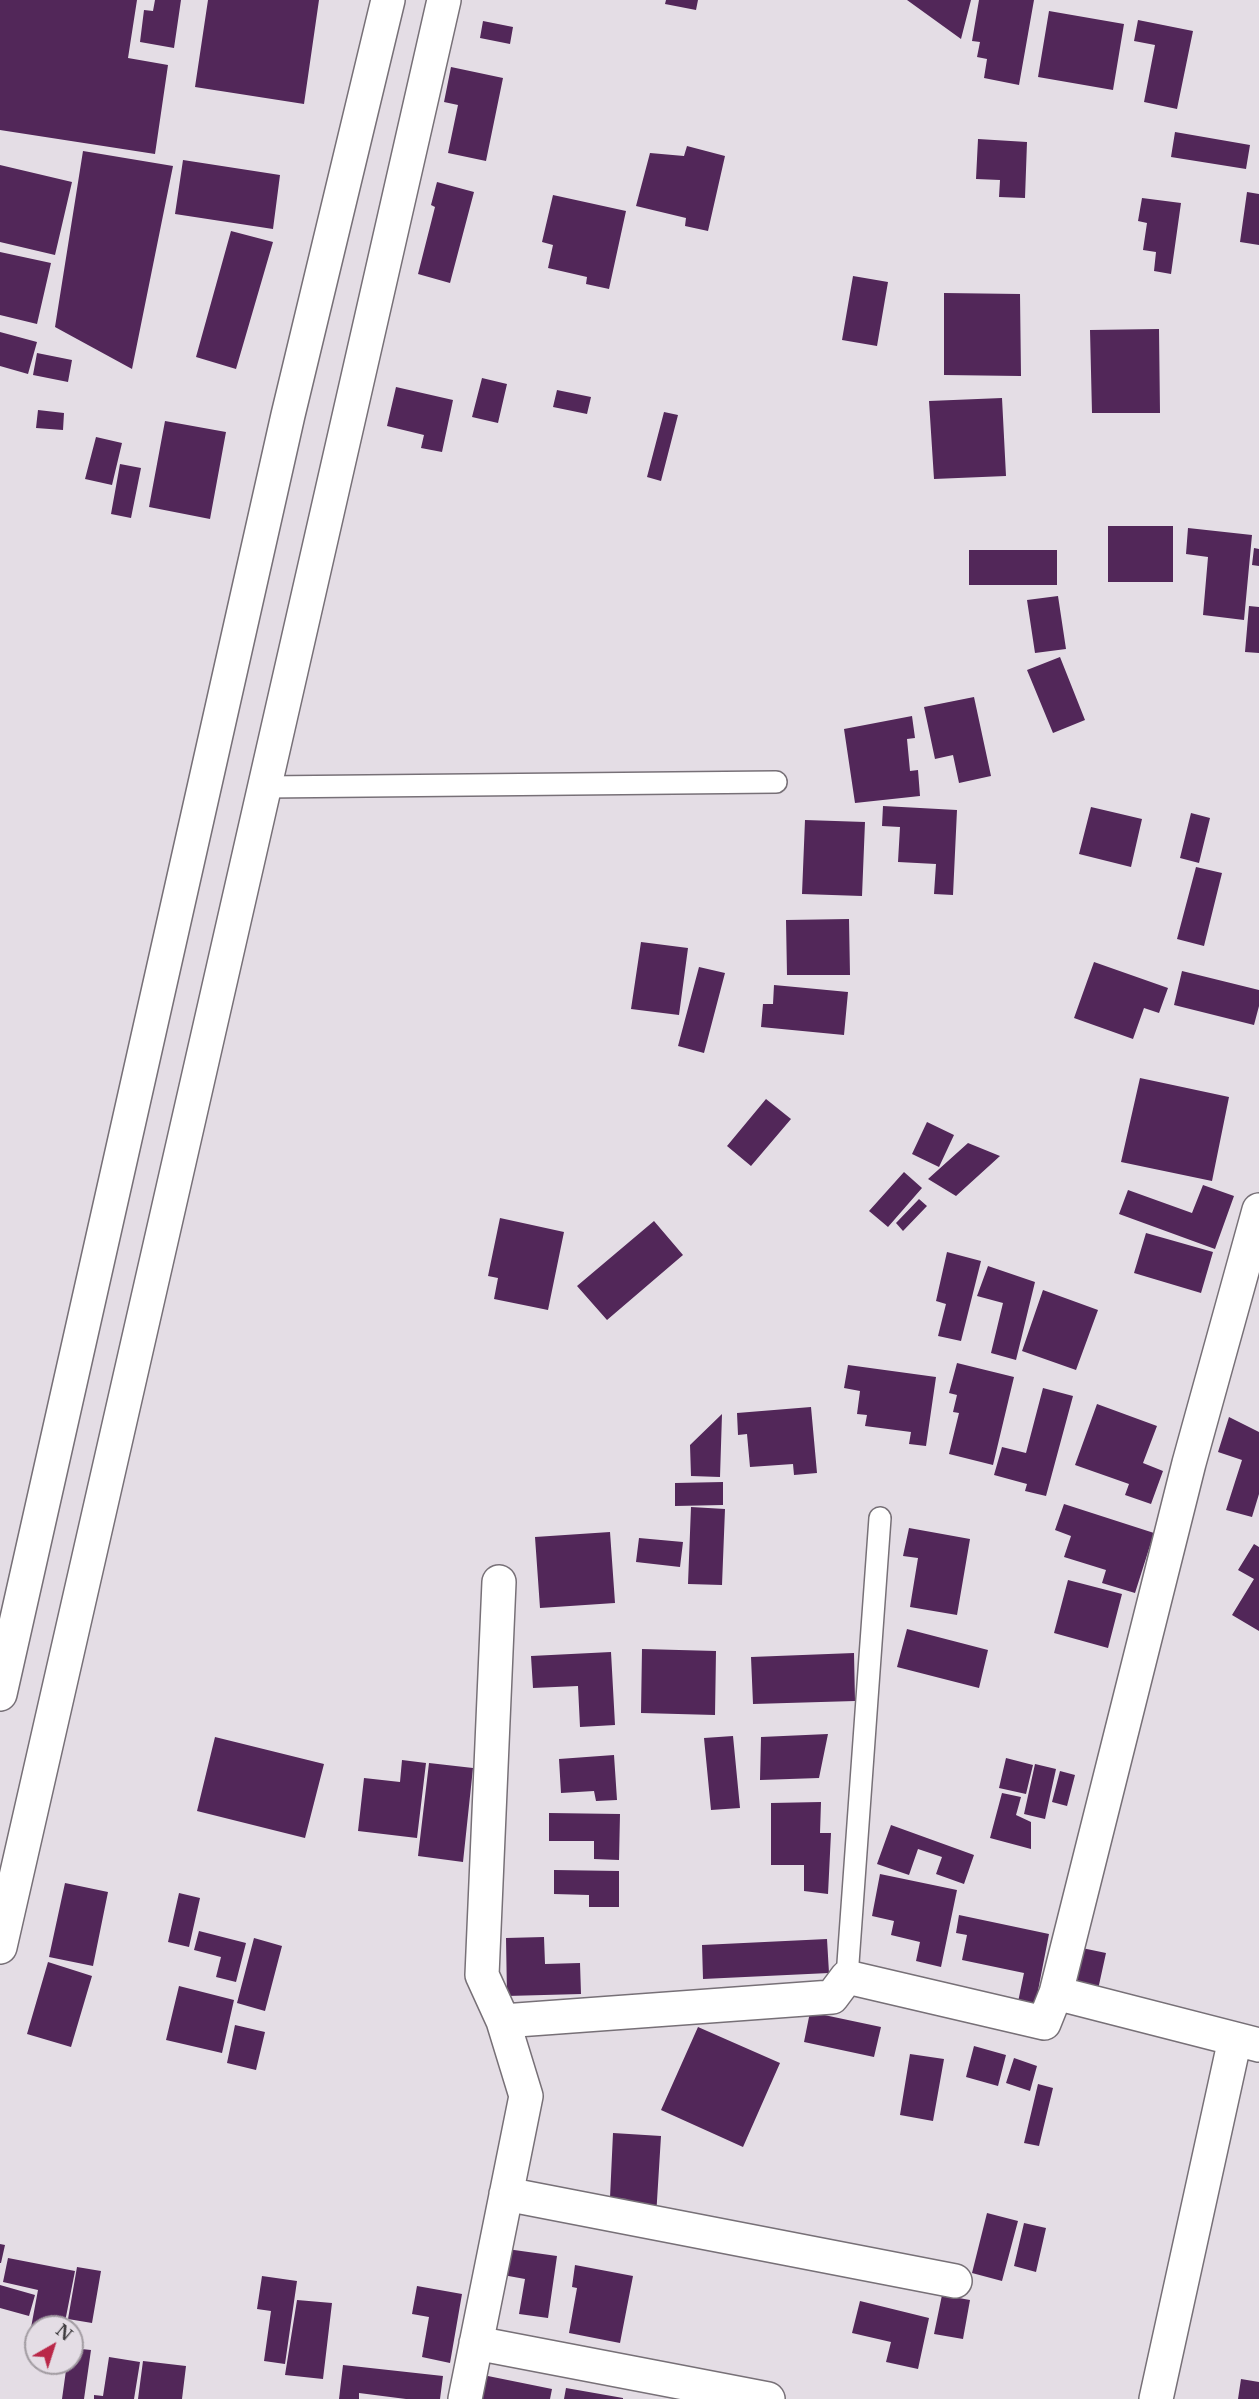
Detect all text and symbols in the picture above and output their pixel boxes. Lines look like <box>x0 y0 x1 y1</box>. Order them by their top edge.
north arrow <box>24 2315 84 2375</box>
text: N <box>52 2320 76 2345</box>

